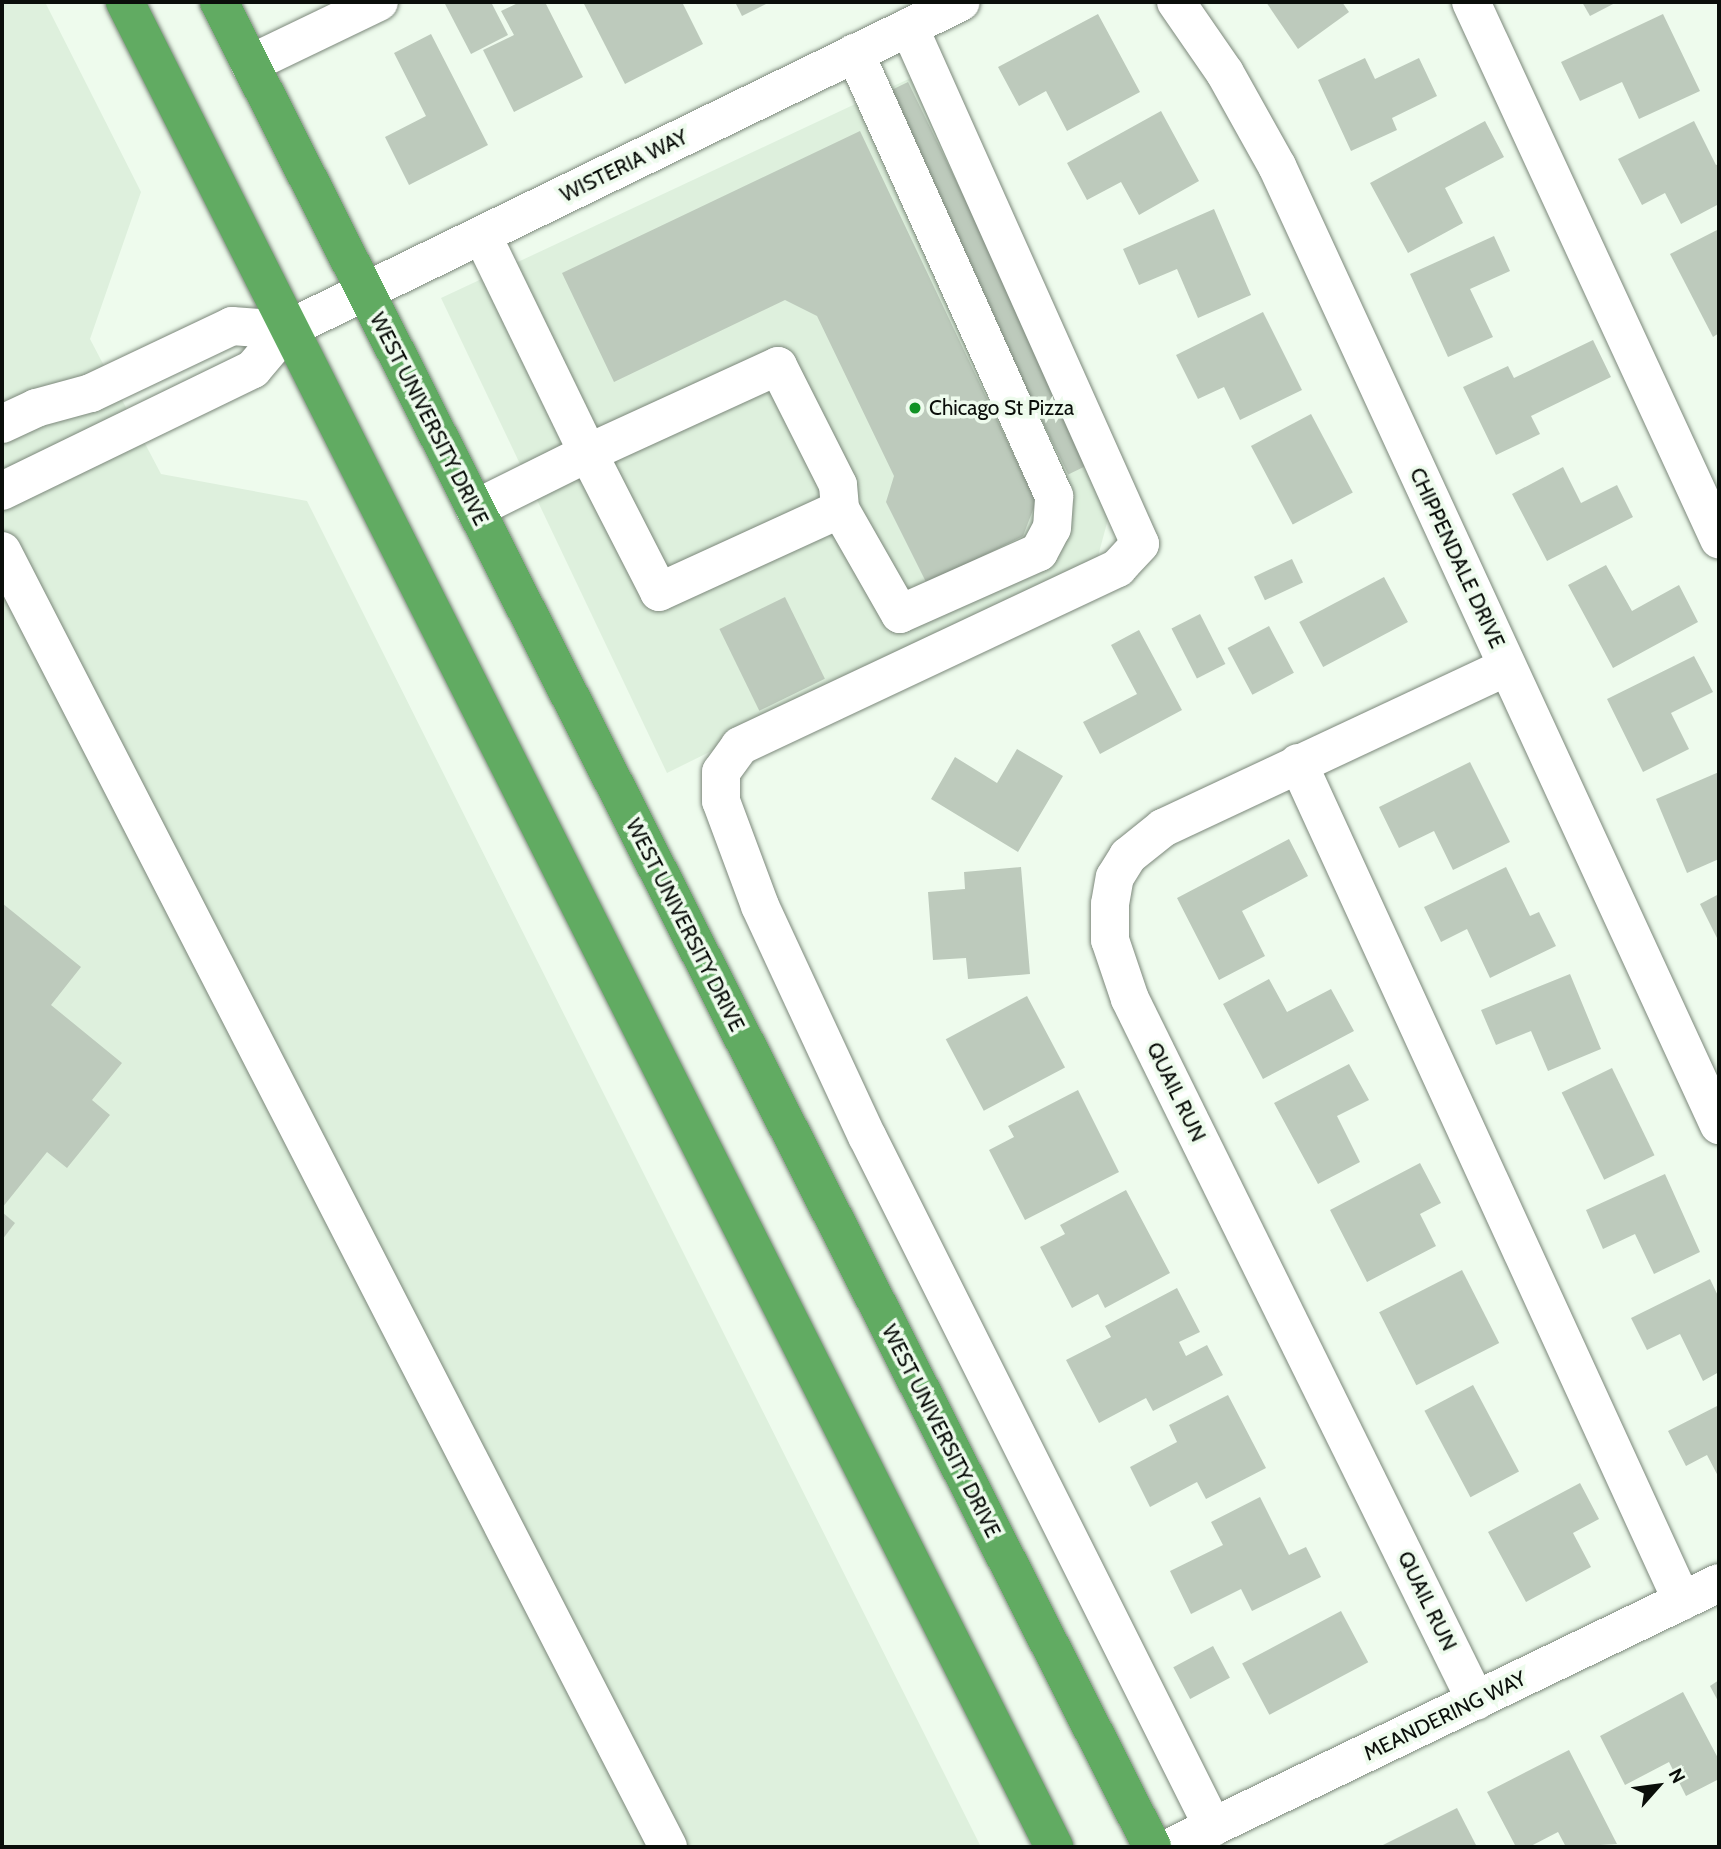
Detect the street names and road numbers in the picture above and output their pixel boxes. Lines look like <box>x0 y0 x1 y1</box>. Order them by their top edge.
street label: WISTERIA WAY <box>556 124 692 208</box>
street label: WEST UNIVERSITY DRIVE <box>364 308 494 530</box>
street label: CHIPPENDALE DRIVE <box>1404 464 1510 652</box>
street label: WEST UNIVERSITY DRIVE <box>620 814 750 1036</box>
street label: QUAIL RUN <box>1141 1038 1211 1146</box>
street label: WEST UNIVERSITY DRIVE <box>876 1320 1006 1542</box>
street label: QUAIL RUN <box>1392 1547 1462 1655</box>
street label: MEANDERING WAY <box>1360 1666 1530 1766</box>

